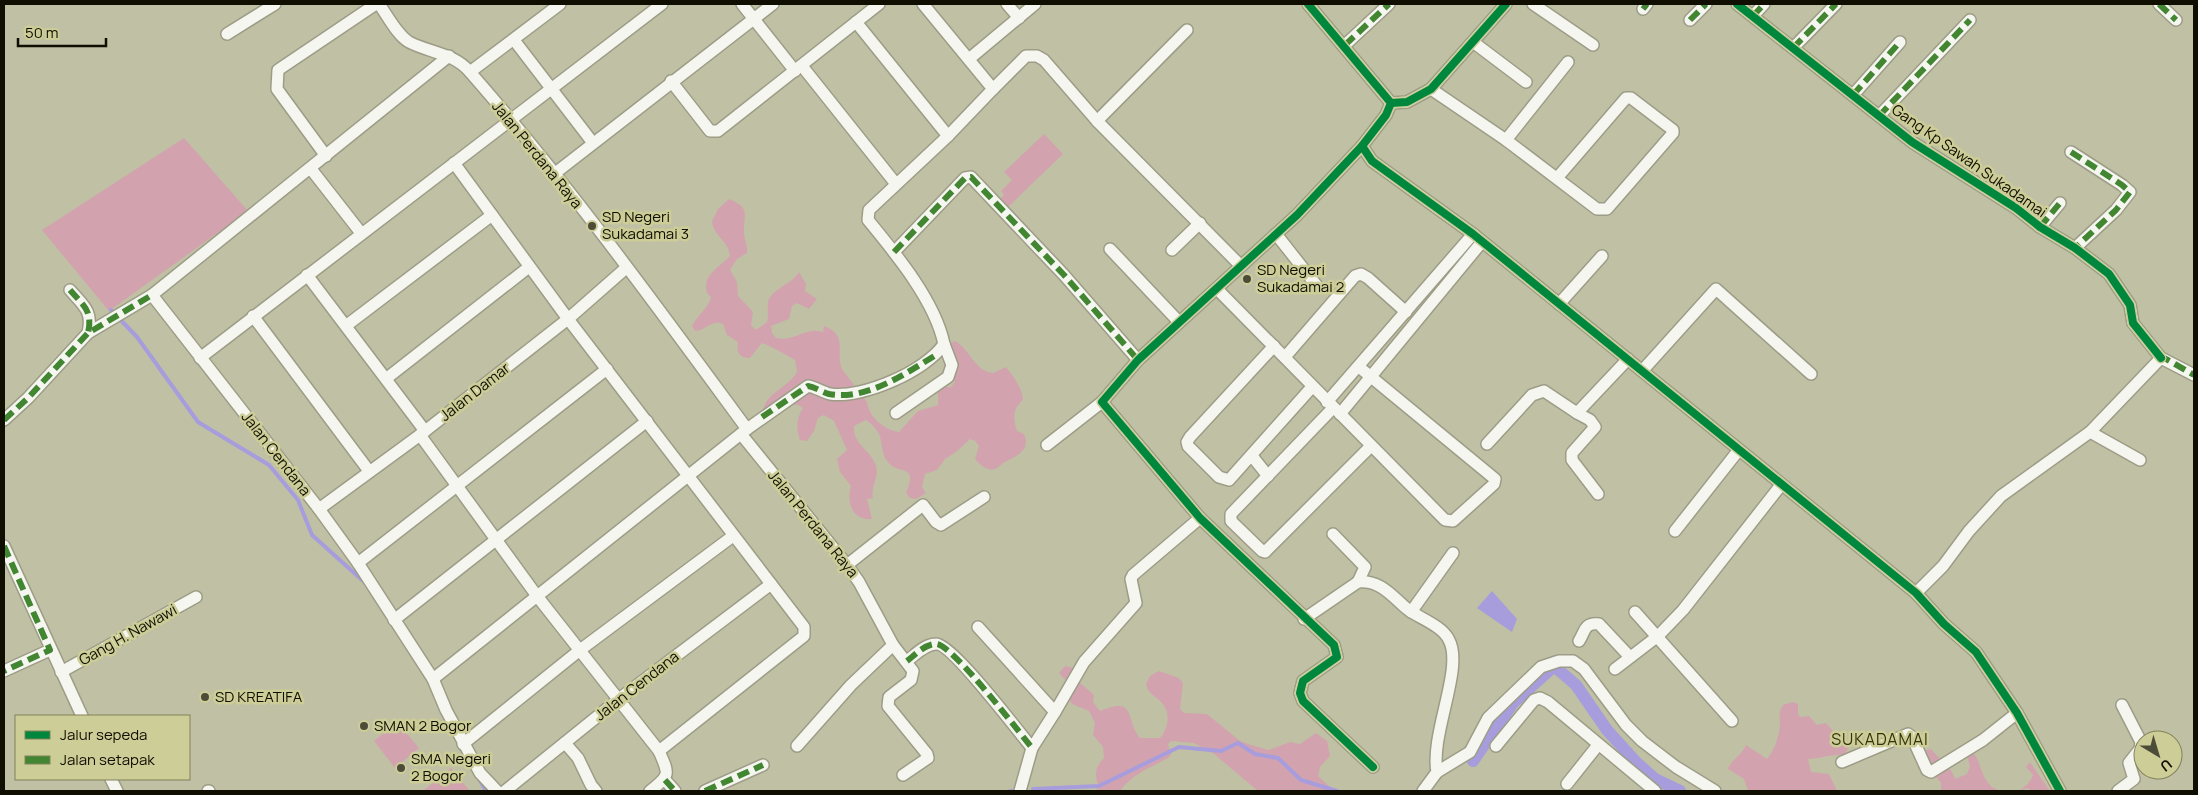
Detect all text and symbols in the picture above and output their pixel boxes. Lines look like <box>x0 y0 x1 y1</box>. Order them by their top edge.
scale bar <box>18 15 105 47</box>
text: 50 m <box>25 22 59 43</box>
street label: Jalan Perdana Raya <box>487 96 587 213</box>
street label: Gang Kp Sawah Sukadamai <box>1888 99 2051 222</box>
place label: SD Negeri Sukadamai 3 <box>602 206 689 244</box>
marker: SD Negeri Sukadamai 3 <box>586 220 598 232</box>
place label: SD Negeri Sukadamai 2 <box>1257 259 1344 297</box>
marker: SD Negeri Sukadamai 2 <box>1241 273 1253 285</box>
street label: Jalan Damar <box>435 357 515 426</box>
street label: Jalan Cendana <box>237 407 316 500</box>
street label: Jalan Perdana Raya <box>763 465 863 582</box>
street label: Gang H. Nawawi <box>75 599 181 670</box>
street label: Jalan Cendana <box>590 646 683 725</box>
place label: SD KREATIFA <box>215 686 303 707</box>
marker: SD KREATIFA <box>199 691 211 703</box>
legend <box>15 715 190 780</box>
place label: SMAN 2 Bogor <box>374 715 472 736</box>
marker: SMAN 2 Bogor <box>358 720 370 732</box>
text: Jalur sepeda <box>60 724 147 745</box>
district label: SUKADAMAI <box>1831 728 1929 750</box>
north arrow <box>2133 730 2183 780</box>
place label: SMA Negeri 2 Bogor <box>411 748 491 786</box>
text: Jalan setapak <box>60 749 155 770</box>
text: U <box>2156 755 2176 776</box>
marker: SMA Negeri 2 Bogor <box>395 762 407 774</box>

